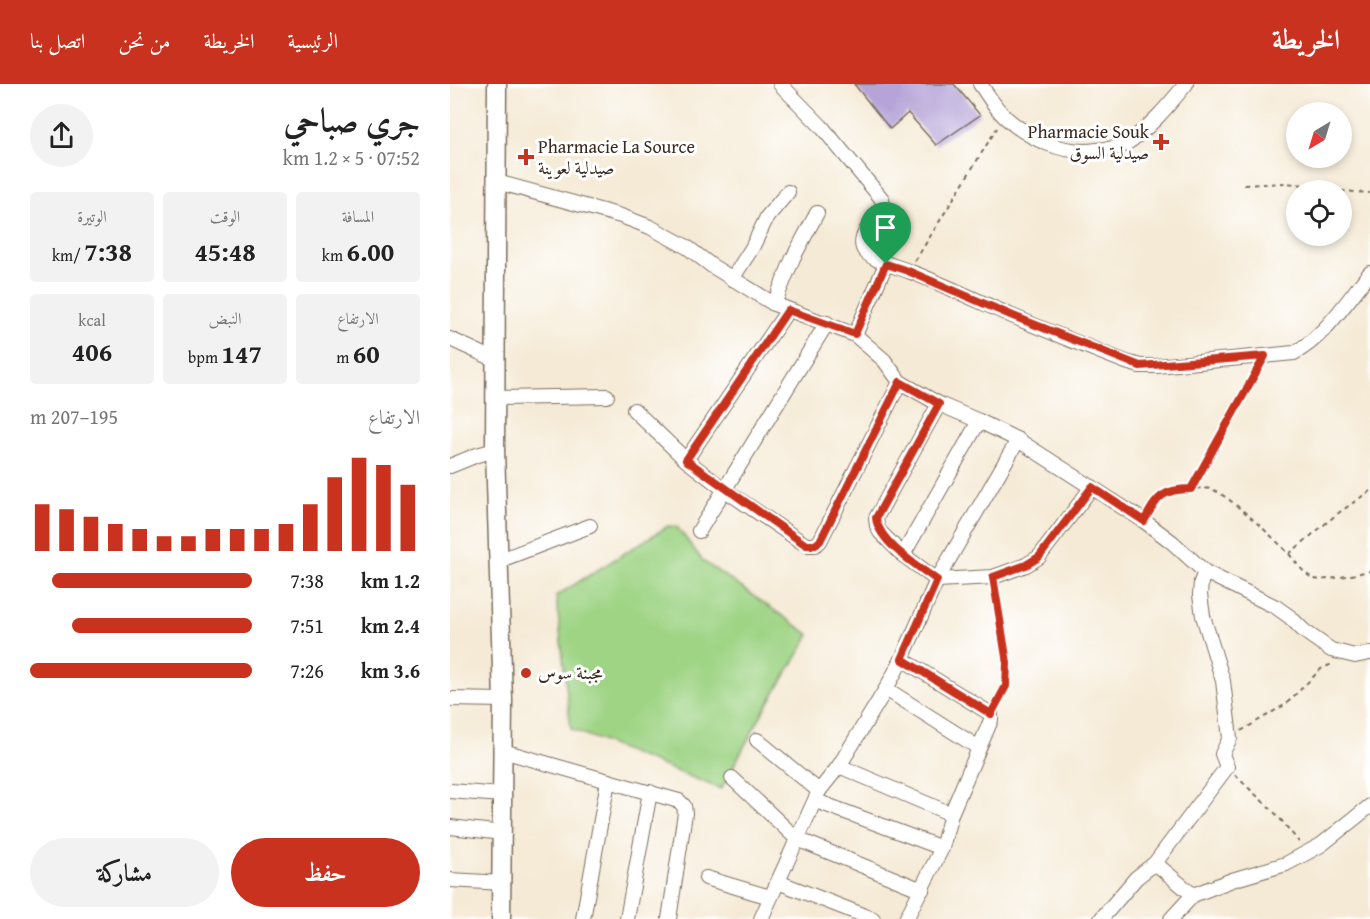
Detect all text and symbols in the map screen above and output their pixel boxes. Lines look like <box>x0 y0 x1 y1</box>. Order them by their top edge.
text: الخريطة <box>1272 18 1340 59</box>
text: اتصل بنا <box>30 25 85 56</box>
text: من نحن <box>118 25 171 56</box>
text: الخريطة <box>204 25 255 56</box>
text: الرئيسية <box>288 25 338 56</box>
text: جري صباحي <box>284 96 420 144</box>
north arrow <box>1286 102 1352 168</box>
map controls <box>1286 102 1352 246</box>
button: share <box>30 104 93 167</box>
place label: Pharmacie Souk صيدلية السوق <box>1028 118 1150 166</box>
place label: Pharmacie La Source صيدلية لعوينة <box>538 133 695 181</box>
marker: Pharmacie Souk صيدلية السوق <box>1154 135 1168 149</box>
text: 07:52 · 5 × 1.2 km <box>283 143 420 172</box>
marker: Pharmacie La Source صيدلية لعوينة <box>519 150 533 164</box>
button: locate <box>1286 180 1352 246</box>
pin <box>860 202 911 264</box>
text: الوتيرة <box>77 204 107 228</box>
text: الوقت <box>210 204 240 228</box>
text: المسافة <box>342 204 374 228</box>
icon: arrive <box>869 211 902 244</box>
text: 7:38 <box>84 232 132 271</box>
text: 45:48 <box>194 232 256 271</box>
text: 6.00 <box>346 232 394 271</box>
text: /km <box>52 243 84 267</box>
text: km <box>322 243 346 267</box>
text: النبض <box>209 306 241 330</box>
text: الارتفاع <box>337 306 379 330</box>
text: kcal <box>78 308 106 332</box>
text: 406 <box>72 332 112 371</box>
text: 147 <box>222 334 262 373</box>
text: 60 <box>353 334 380 373</box>
text: bpm <box>188 345 222 369</box>
text: m <box>336 345 353 369</box>
text: 195–207 m <box>30 402 118 431</box>
text: الارتفاع <box>368 402 420 431</box>
text: 7:38 <box>290 566 324 595</box>
text: 1.2 km <box>361 566 420 595</box>
text: 7:51 <box>290 611 324 640</box>
text: 2.4 km <box>361 611 420 640</box>
text: 7:26 <box>290 656 324 685</box>
text: 3.6 km <box>361 656 420 685</box>
place label: مجبنة سوس <box>538 659 603 686</box>
marker: مجبنة سوس <box>519 666 533 680</box>
button: مشاركة <box>30 838 219 907</box>
button: حفظ <box>231 838 420 907</box>

